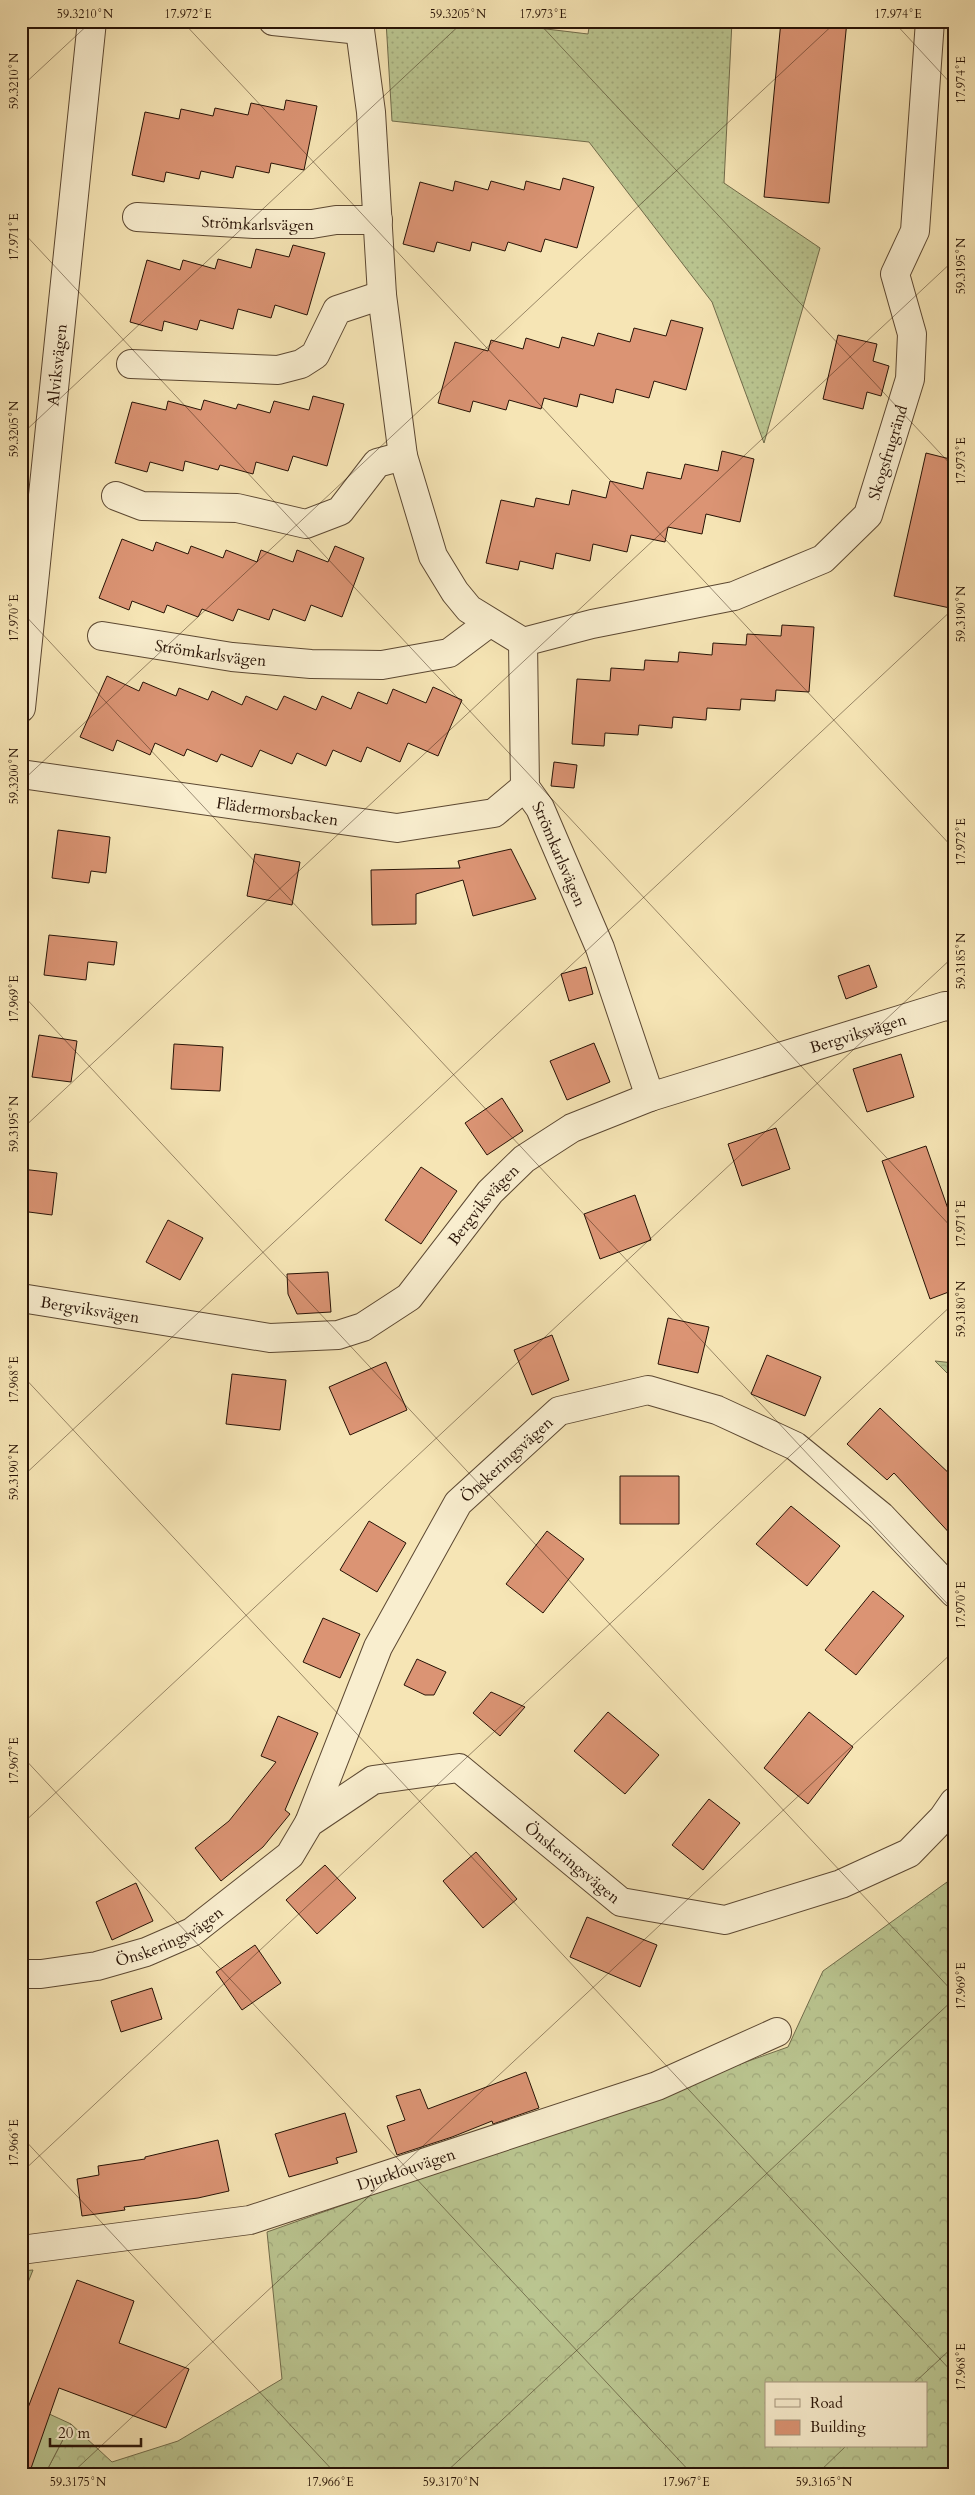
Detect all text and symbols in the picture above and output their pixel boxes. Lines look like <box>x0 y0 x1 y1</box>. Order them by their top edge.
text: 59.3210°N <box>57 6 114 22</box>
text: 17.972°E <box>164 6 212 22</box>
text: 59.3205°N <box>430 6 487 22</box>
text: 17.973°E <box>519 6 567 22</box>
text: 17.974°E <box>874 6 922 22</box>
text: 59.3210°N <box>6 52 22 109</box>
text: 17.974°E <box>953 56 969 104</box>
street label: Strömkarlsvägen <box>201 211 314 236</box>
text: 17.971°E <box>6 213 22 261</box>
text: 59.3195°N <box>953 237 969 294</box>
street label: Alviksvägen <box>42 323 73 407</box>
text: 59.3205°N <box>6 400 22 457</box>
street label: Skogsfrugränd <box>863 402 914 503</box>
text: 17.973°E <box>953 437 969 485</box>
text: 59.3190°N <box>953 585 969 642</box>
text: 17.970°E <box>6 594 22 642</box>
street label: Strömkarlsvägen <box>153 635 267 672</box>
text: 59.3200°N <box>6 747 22 804</box>
street label: Flädermorsbacken <box>215 792 340 831</box>
street label: Strömkarlsvägen <box>527 797 591 910</box>
text: 17.972°E <box>953 818 969 866</box>
text: 59.3185°N <box>953 932 969 989</box>
text: 17.969°E <box>6 975 22 1023</box>
street label: Bergviksvägen <box>807 1009 909 1059</box>
text: 59.3195°N <box>6 1095 22 1152</box>
street label: Bergviksvägen <box>443 1160 524 1250</box>
text: 17.971°E <box>953 1200 969 1248</box>
text: 59.3180°N <box>953 1280 969 1337</box>
street label: Bergviksvägen <box>39 1291 141 1329</box>
text: 17.968°E <box>6 1356 22 1404</box>
street label: Önskeringsvägen <box>456 1412 558 1508</box>
text: 59.3190°N <box>6 1443 22 1500</box>
text: 17.970°E <box>953 1581 969 1629</box>
text: 17.967°E <box>6 1737 22 1785</box>
street label: Önskeringsvägen <box>519 1817 625 1909</box>
street label: Önskeringsvägen <box>113 1902 228 1972</box>
text: 17.969°E <box>953 1962 969 2010</box>
text: 17.966°E <box>6 2119 22 2167</box>
street label: Djurklouvägen <box>354 2143 458 2196</box>
text: 17.968°E <box>953 2343 969 2391</box>
legend <box>765 2382 928 2448</box>
text: Road <box>810 2393 843 2413</box>
scale bar <box>50 2415 141 2447</box>
text: Building <box>810 2417 866 2437</box>
text: 20 m <box>58 2423 90 2443</box>
text: 59.3175°N <box>50 2474 107 2490</box>
text: 17.966°E <box>306 2474 354 2490</box>
text: 59.3170°N <box>423 2474 480 2490</box>
text: 17.967°E <box>662 2474 710 2490</box>
text: 59.3165°N <box>796 2474 853 2490</box>

